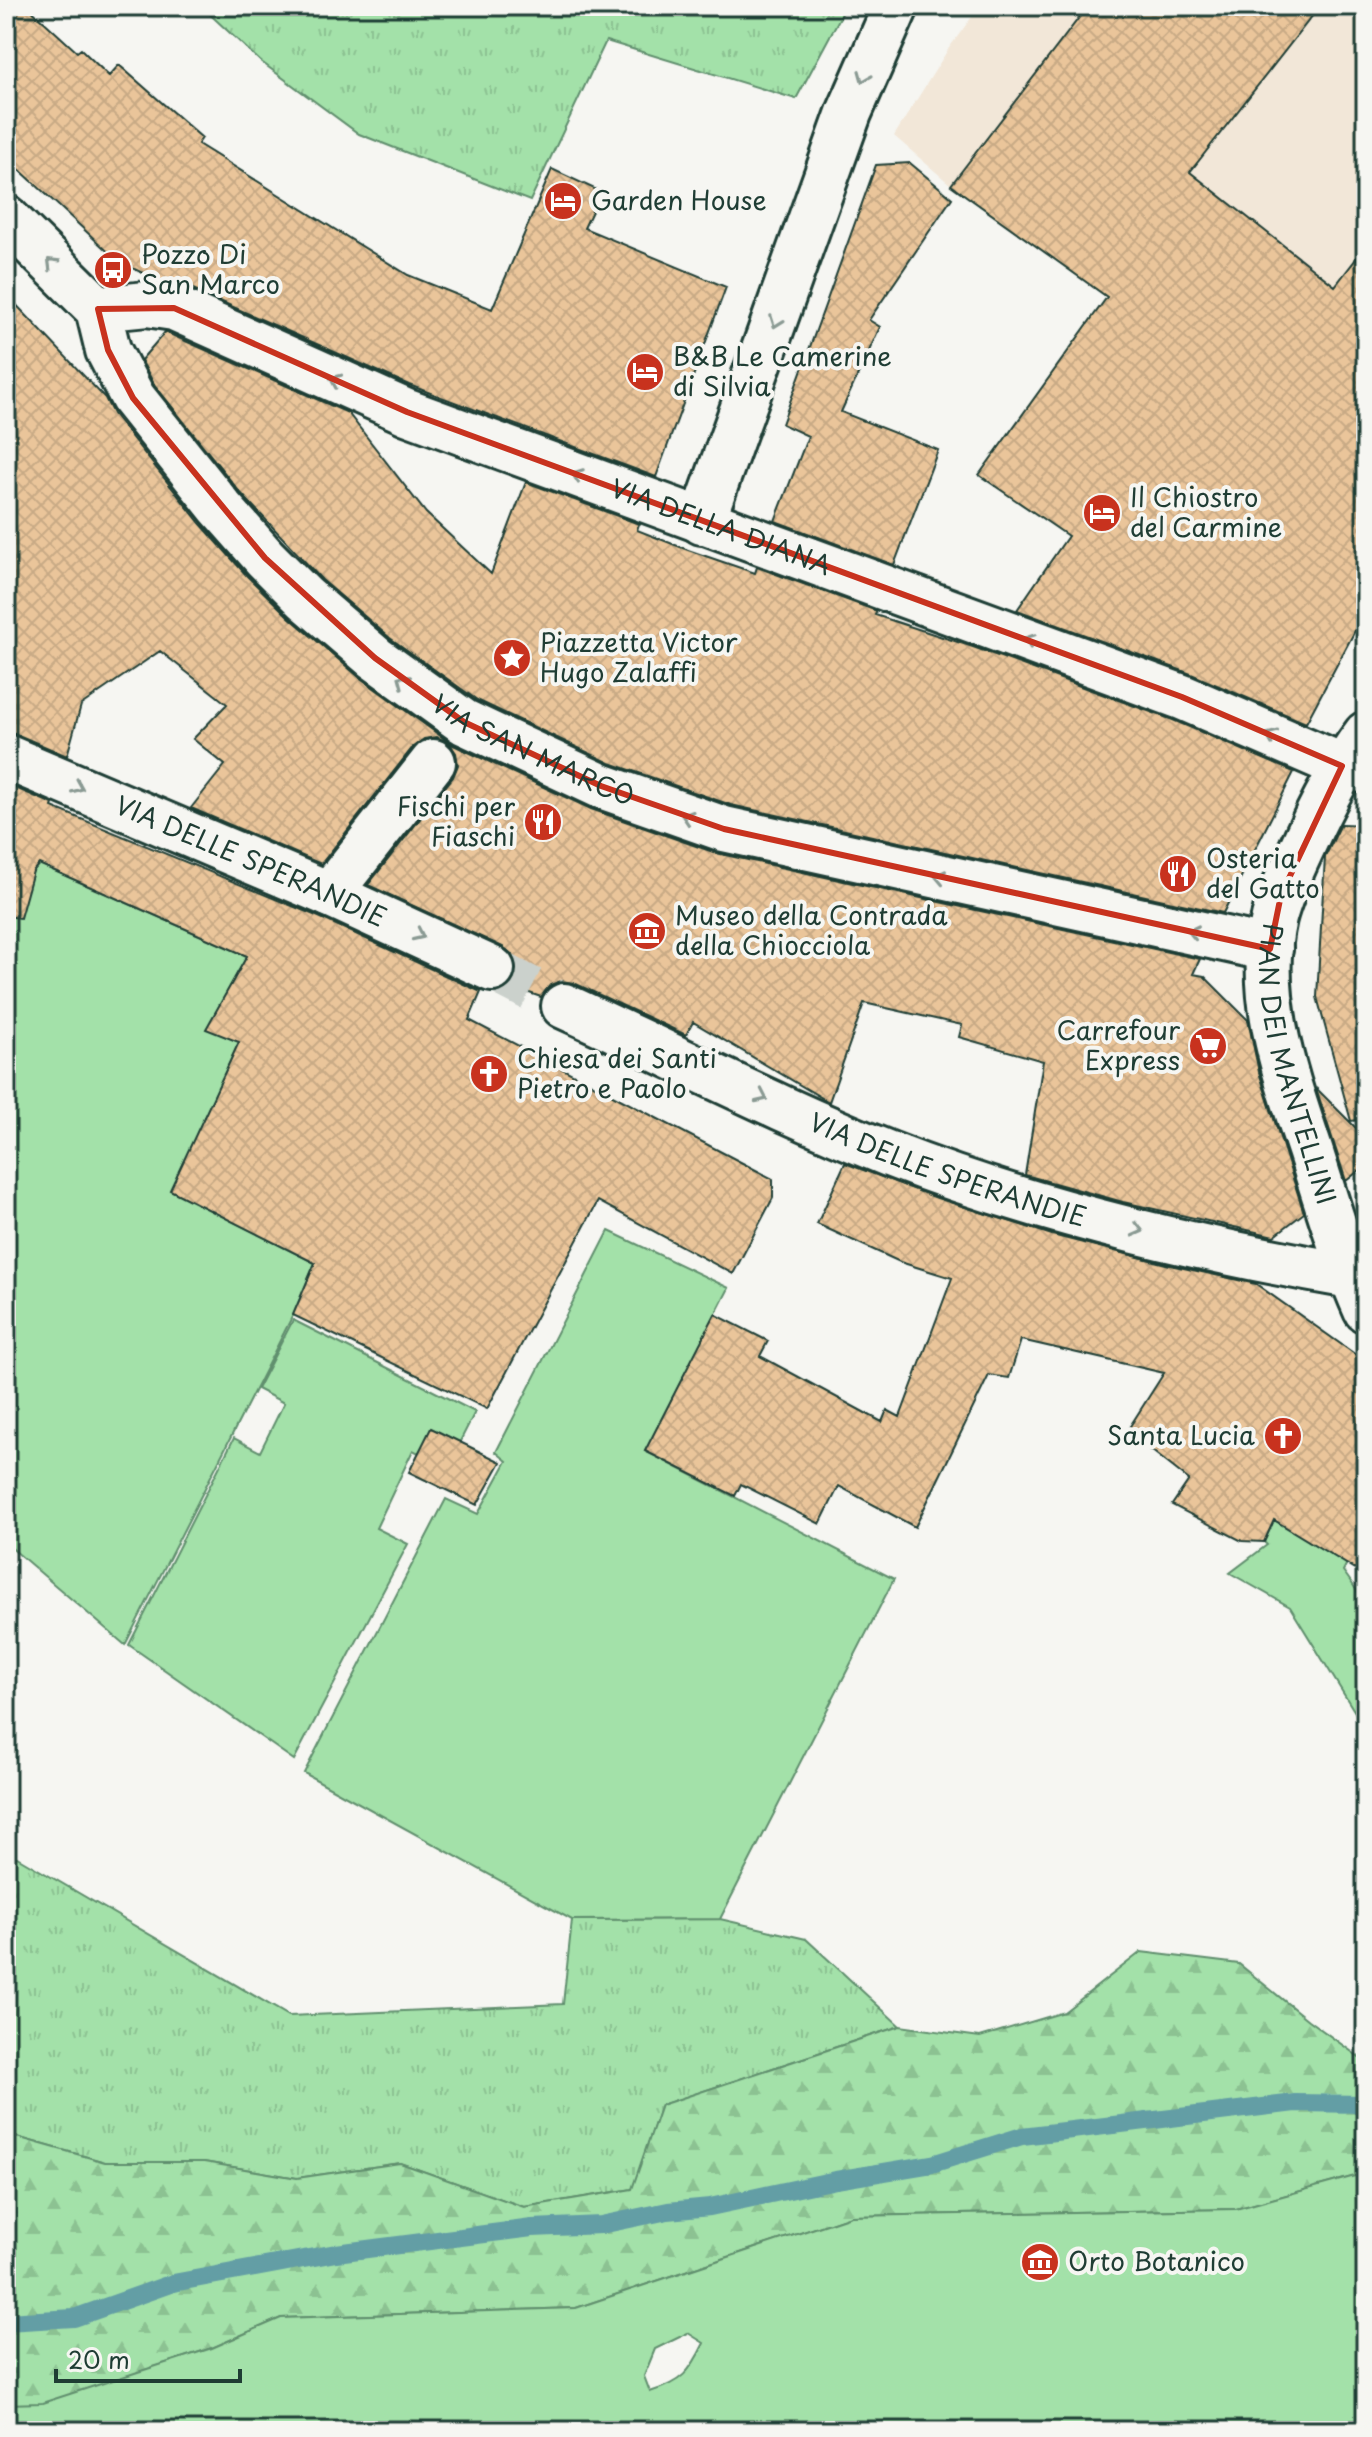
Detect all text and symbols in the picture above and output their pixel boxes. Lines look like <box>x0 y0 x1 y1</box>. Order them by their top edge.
one-way arrow <box>857 69 874 83</box>
hotel icon: Garden House <box>542 180 584 222</box>
place label: Garden House <box>591 180 767 219</box>
place label: Pozzo Di San Marco <box>141 234 280 303</box>
bus stop icon: Pozzo Di San Marco <box>92 249 134 291</box>
one-way arrow <box>47 258 61 273</box>
one-way arrow <box>769 314 786 328</box>
place label: B&B Le Camerine di Silvia <box>673 336 892 405</box>
hotel icon: B&B Le Camerine di Silvia <box>624 351 666 393</box>
one-way arrow <box>329 373 343 389</box>
one-way arrow <box>570 468 584 485</box>
street label: VIA DELLA DIANA <box>606 468 837 584</box>
place label: Il Chiostro del Carmine <box>1130 477 1282 546</box>
hotel icon: Il Chiostro del Carmine <box>1081 492 1123 534</box>
place label: Piazzetta Victor Hugo Zalaffi <box>540 622 738 691</box>
one-way arrow <box>1023 633 1037 650</box>
place icon: Piazzetta Victor Hugo Zalaffi <box>491 637 533 679</box>
one-way arrow <box>398 675 412 689</box>
street label: VIA SAN MARCO <box>424 684 640 814</box>
one-way arrow <box>1264 730 1279 746</box>
one-way arrow <box>70 778 84 794</box>
street label: VIA DELLE SPERANDIE <box>109 785 393 936</box>
place label: Fischi per Fiaschi <box>397 786 515 855</box>
restaurant icon: Fischi per Fiaschi <box>522 801 564 843</box>
one-way arrow <box>680 810 694 826</box>
place label: Osteria del Gatto <box>1206 838 1320 907</box>
restaurant icon: Osteria del Gatto <box>1157 853 1199 895</box>
one-way arrow <box>933 869 947 886</box>
place label: Museo della Contrada della Chiocciola <box>675 895 948 964</box>
museum icon: Museo della Contrada della Chiocciola <box>626 910 668 952</box>
street label: PIAN DEI MANTELLINI <box>1250 920 1347 1209</box>
one-way arrow <box>1187 924 1201 941</box>
one-way arrow <box>411 925 425 941</box>
place label: Carrefour Express <box>1057 1010 1181 1079</box>
supermarket icon: Carrefour Express <box>1187 1025 1229 1067</box>
place label: Chiesa dei Santi Pietro e Paolo <box>517 1038 717 1107</box>
church icon: Chiesa dei Santi Pietro e Paolo <box>468 1053 510 1095</box>
one-way arrow <box>754 1087 768 1103</box>
street label: VIA DELLE SPERANDIE <box>803 1102 1091 1236</box>
one-way arrow <box>1131 1221 1144 1238</box>
place label: Santa Lucia <box>1107 1415 1255 1454</box>
church icon: Santa Lucia <box>1262 1415 1304 1457</box>
museum icon: Orto Botanico <box>1019 2241 1061 2283</box>
place label: Orto Botanico <box>1068 2241 1245 2280</box>
scale bar <box>56 2333 240 2383</box>
text: 20 m <box>68 2341 130 2377</box>

